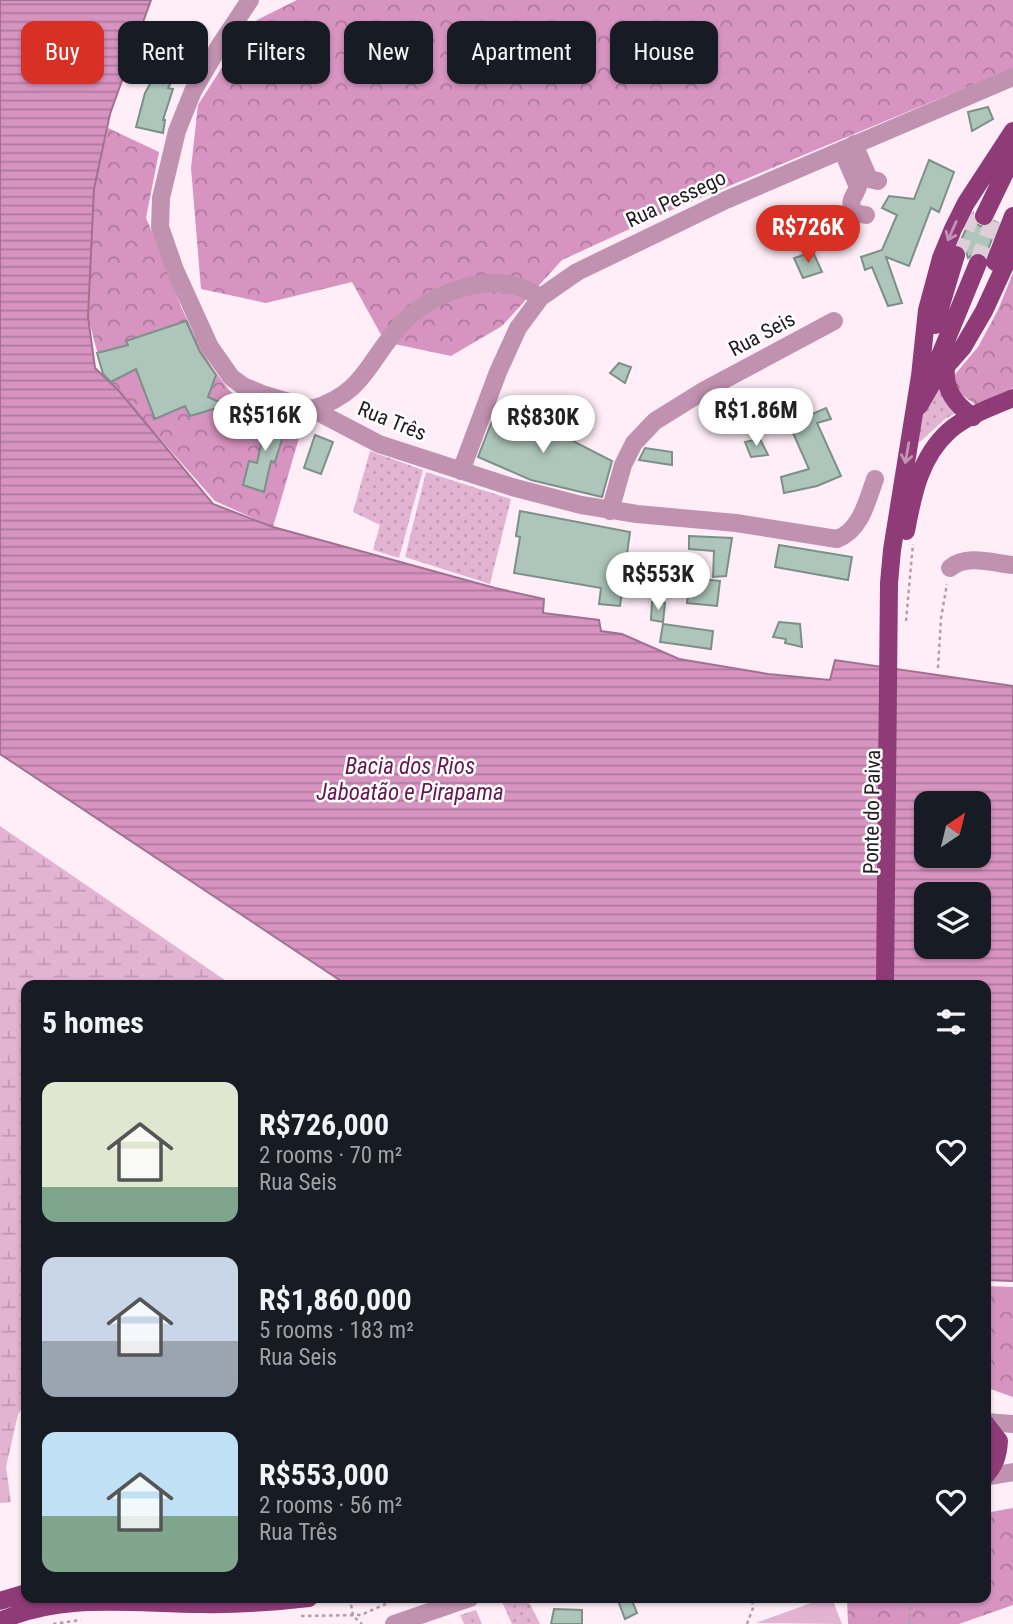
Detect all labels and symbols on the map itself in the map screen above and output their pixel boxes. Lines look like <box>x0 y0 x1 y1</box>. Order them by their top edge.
street label: Rua Pessego <box>622 165 730 233</box>
pin: R$726K <box>751 205 865 265</box>
one-way arrow <box>945 220 958 242</box>
street label: Rua Seis <box>725 307 799 361</box>
pin: R$1.86M <box>691 388 821 448</box>
pin: R$516K <box>208 393 322 453</box>
street label: Rua Três <box>354 396 430 446</box>
pin: R$830K <box>486 396 600 455</box>
one-way arrow <box>900 441 913 464</box>
pin: R$553K <box>601 552 715 612</box>
street label: Ponte do Paiva <box>859 750 885 874</box>
water label: Bacia dos Rios Jaboatão e Pirapama <box>316 753 504 806</box>
north arrow <box>914 791 990 868</box>

